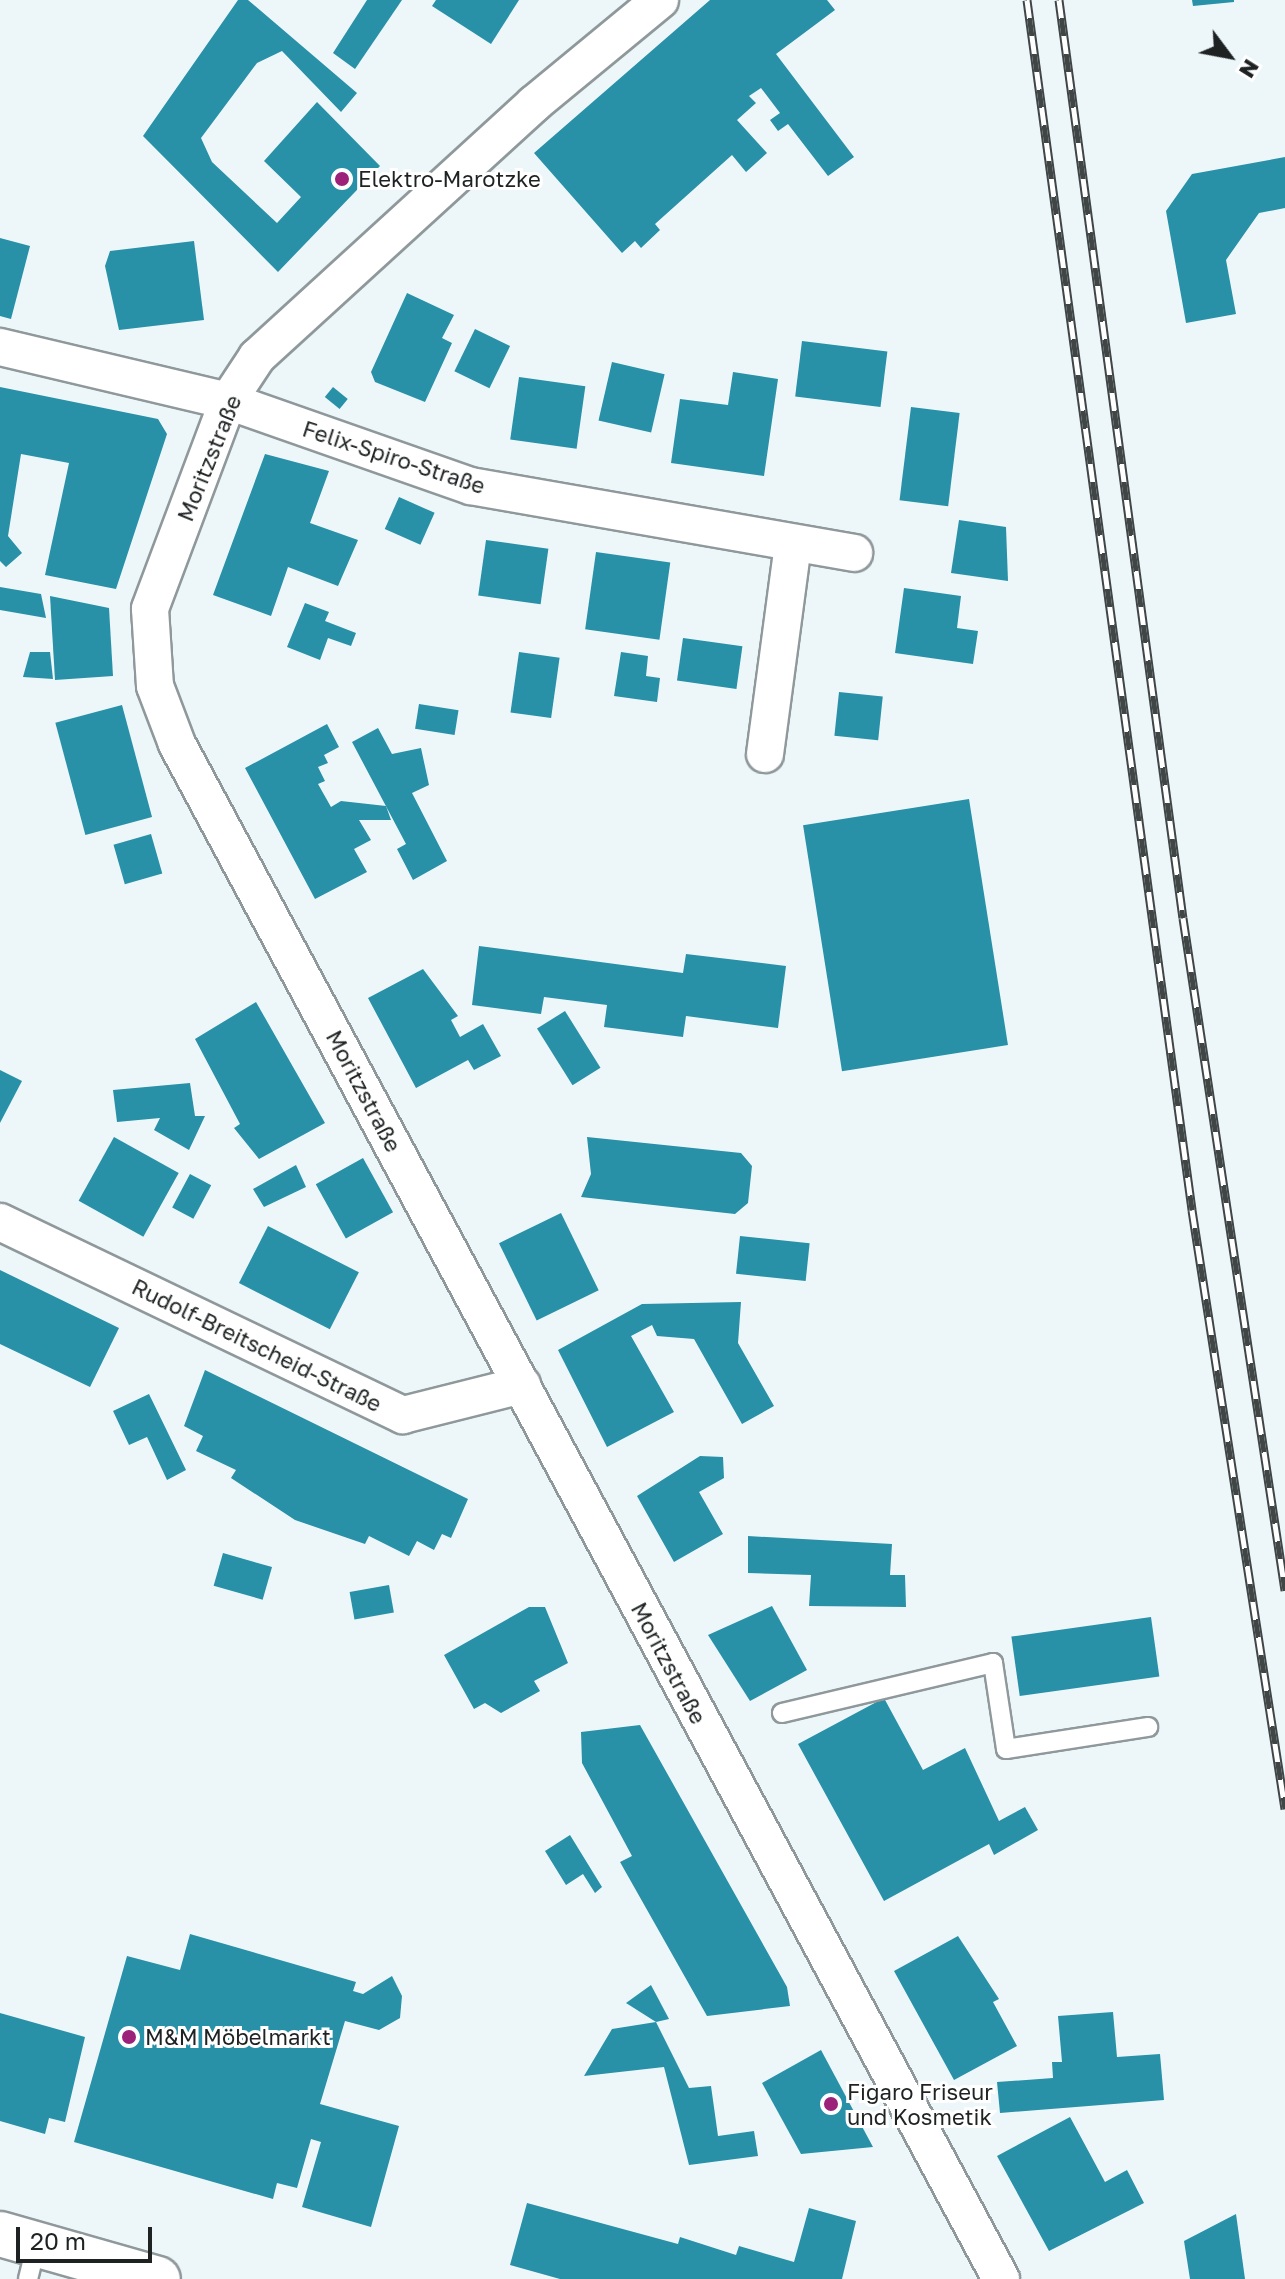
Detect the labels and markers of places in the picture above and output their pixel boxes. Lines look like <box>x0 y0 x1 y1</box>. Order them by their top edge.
place label: Elektro-Marotzke <box>358 166 541 192</box>
marker: Elektro-Marotzke <box>333 170 351 188</box>
place label: M&M Möbelmarkt <box>145 2024 331 2050</box>
marker: M&M Möbelmarkt <box>120 2028 138 2046</box>
place label: Figaro Friseur und Kosmetik <box>847 2078 993 2130</box>
marker: Figaro Friseur und Kosmetik <box>822 2095 840 2113</box>

